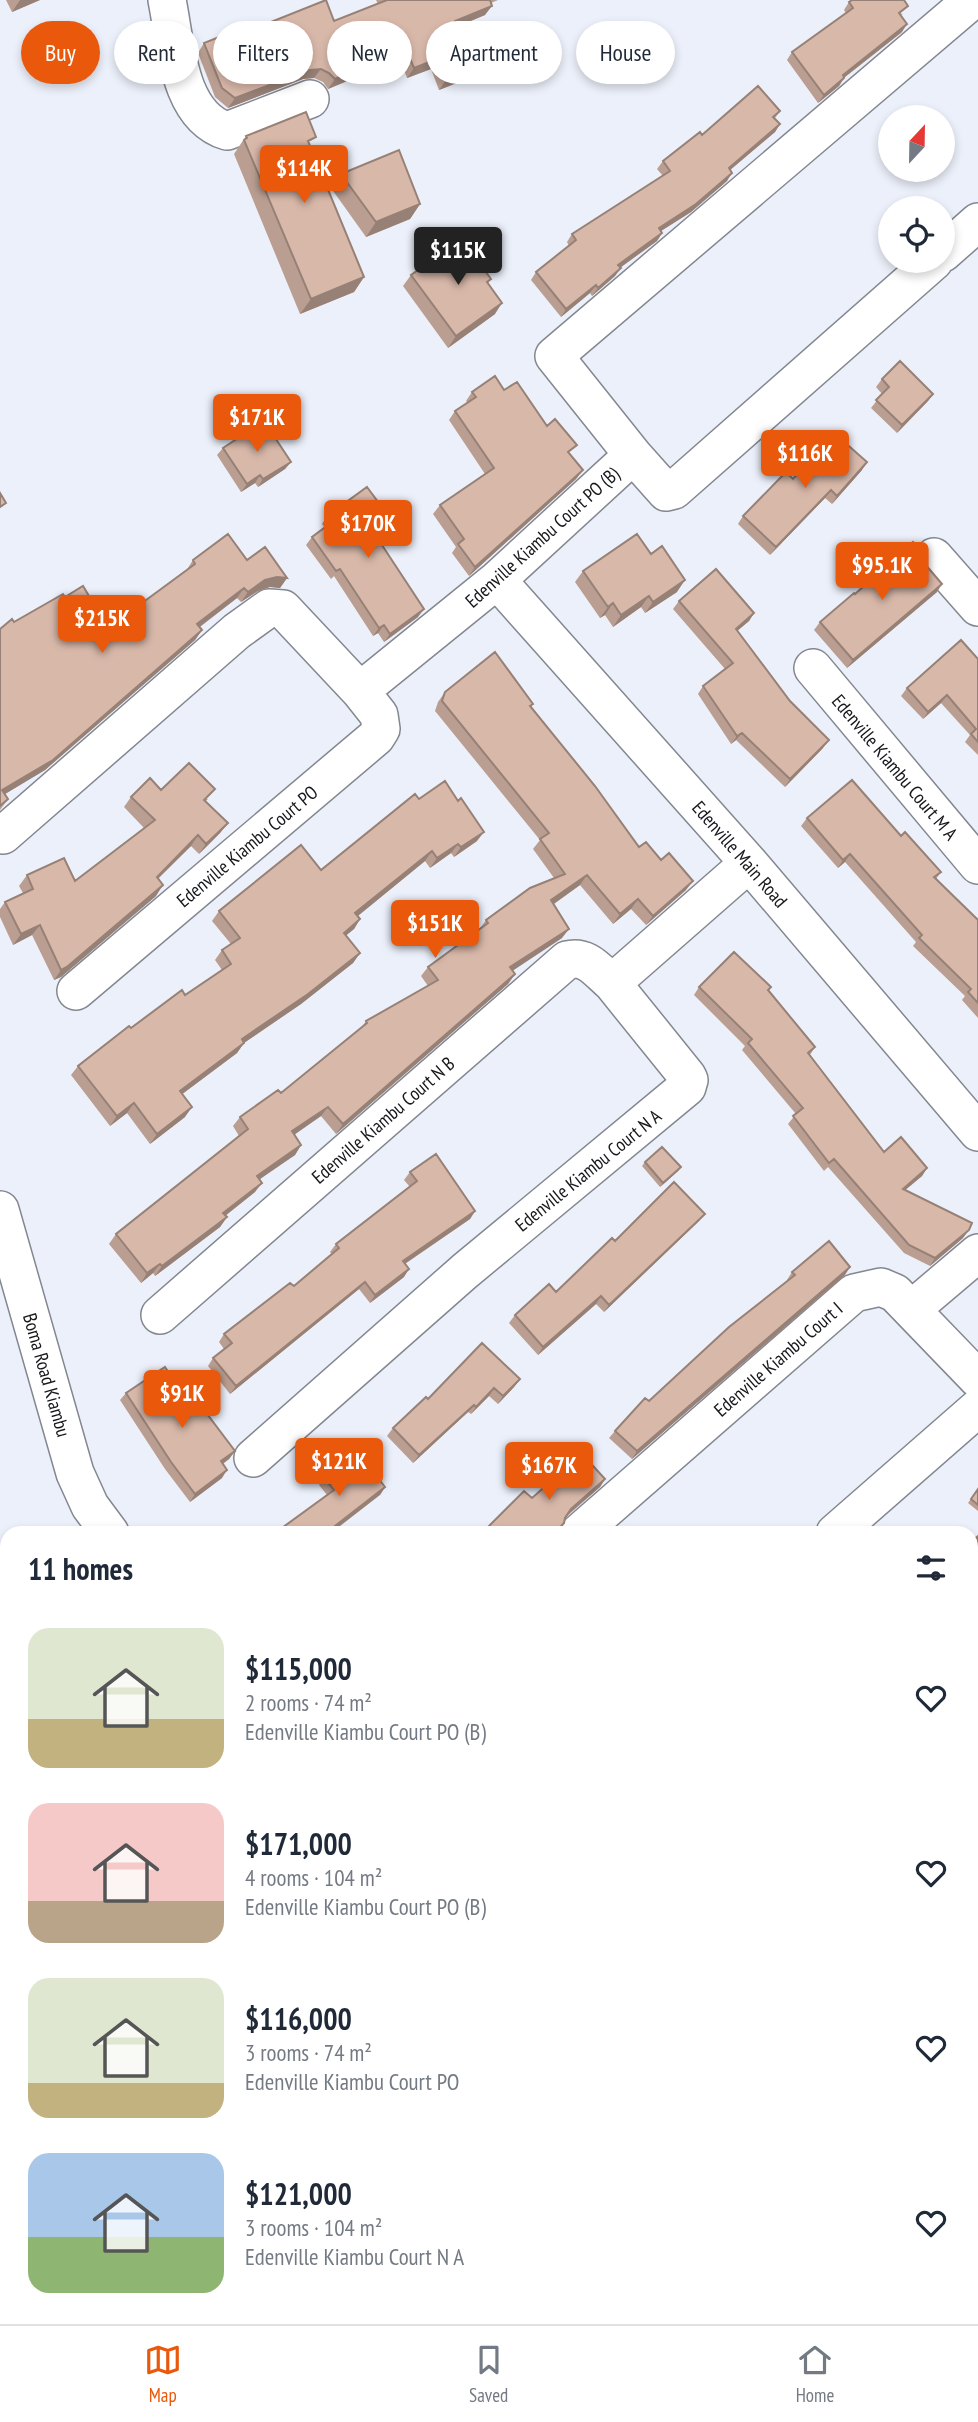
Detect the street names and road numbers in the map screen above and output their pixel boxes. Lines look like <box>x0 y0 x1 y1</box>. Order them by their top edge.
street label: Edenville Kiambu Court PO (B) <box>460 461 624 612</box>
street label: Edenville Kiambu Court M A <box>827 689 963 845</box>
street label: Edenville Kiambu Court PO <box>171 780 323 912</box>
street label: Edenville Main Road <box>687 796 793 912</box>
street label: Edenville Kiambu Court N B <box>307 1051 459 1189</box>
street label: Edenville Kiambu Court N A <box>510 1104 666 1236</box>
street label: Edenville Kiambu Court I <box>709 1297 847 1421</box>
street label: Boma Road Kiambu <box>18 1310 76 1440</box>

